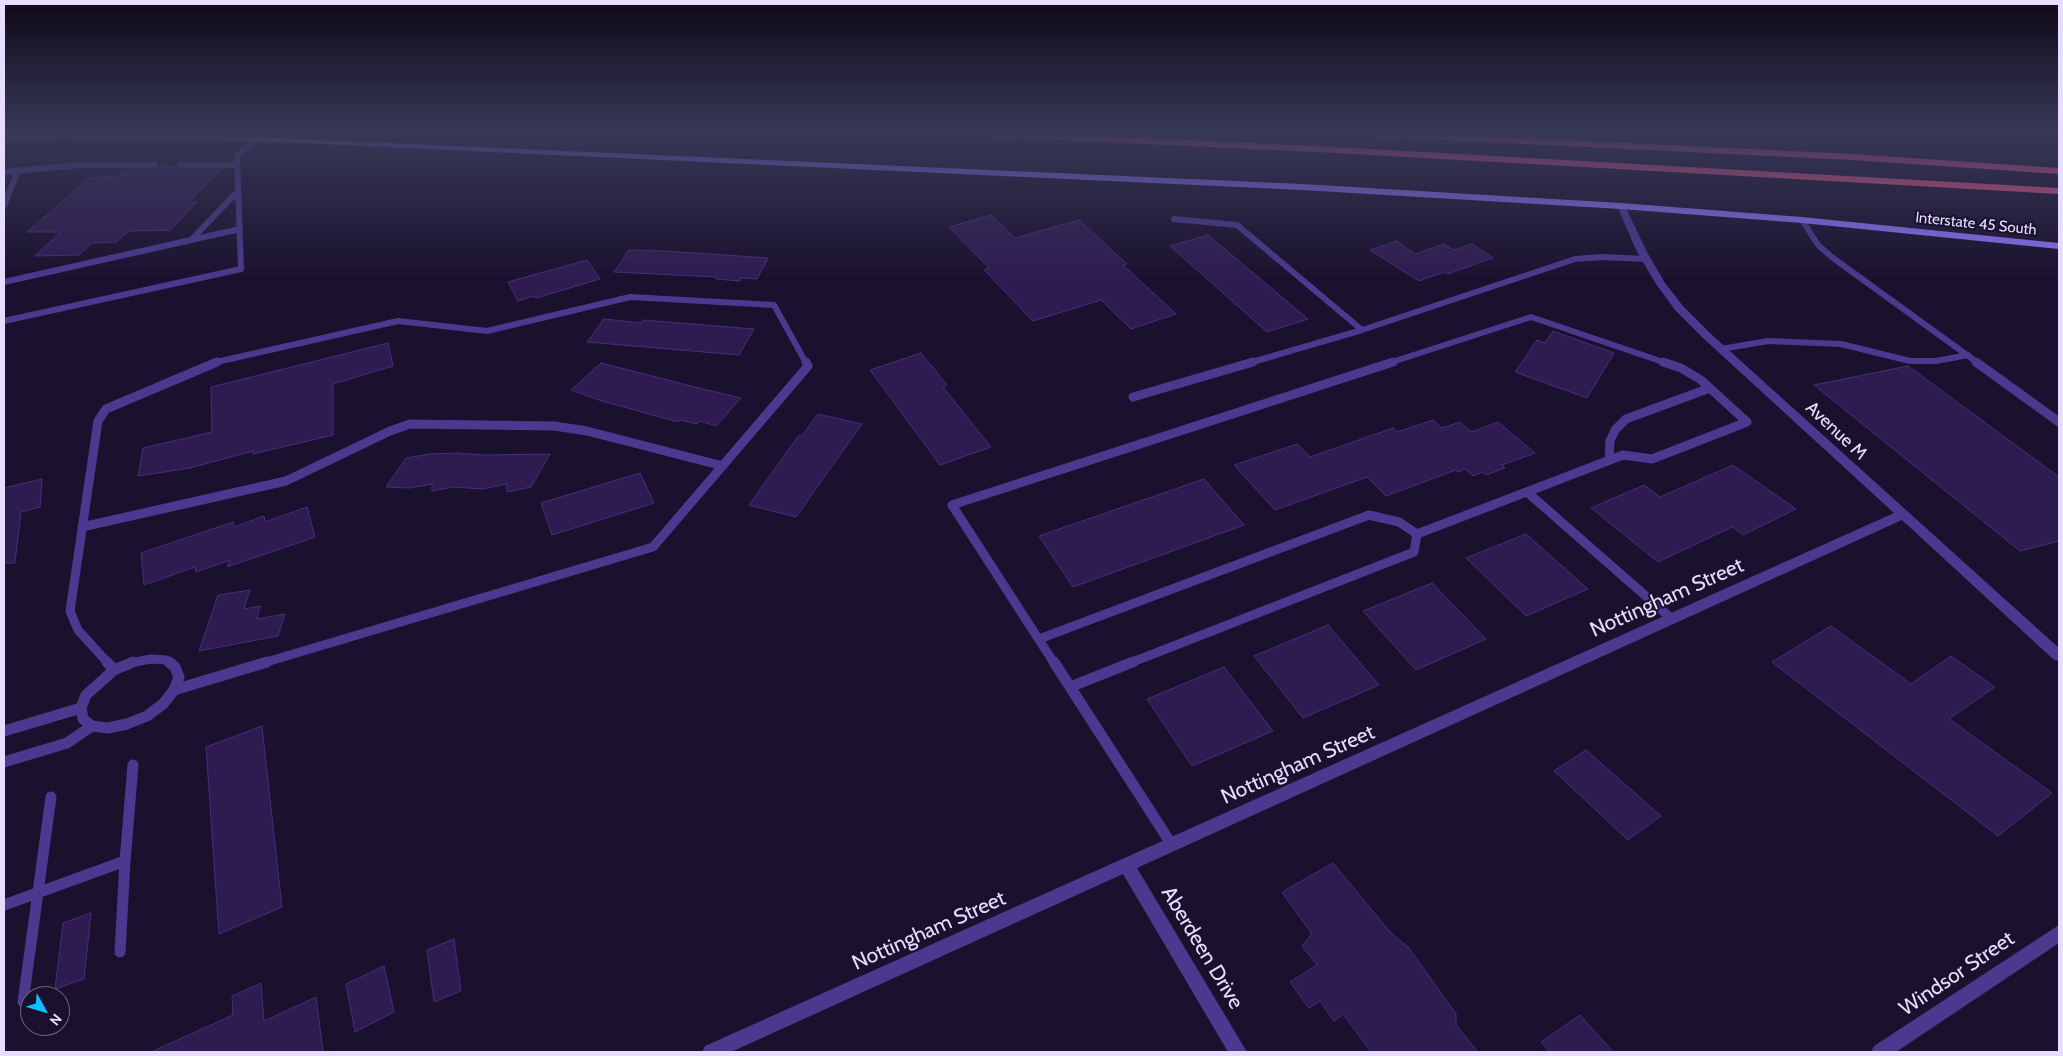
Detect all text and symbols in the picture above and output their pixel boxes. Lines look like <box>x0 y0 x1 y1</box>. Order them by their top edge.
street label: Interstate 45 South <box>1914 209 2038 239</box>
street label: Avenue M <box>1801 397 1871 465</box>
street label: Nottingham Street <box>1586 553 1748 643</box>
street label: Nottingham Street <box>1217 720 1379 810</box>
street label: Aberdeen Drive <box>1156 882 1248 1014</box>
street label: Nottingham Street <box>848 886 1010 976</box>
street label: Windsor Street <box>1895 926 2019 1022</box>
north arrow <box>20 986 70 1036</box>
text: N <box>46 1010 66 1029</box>

